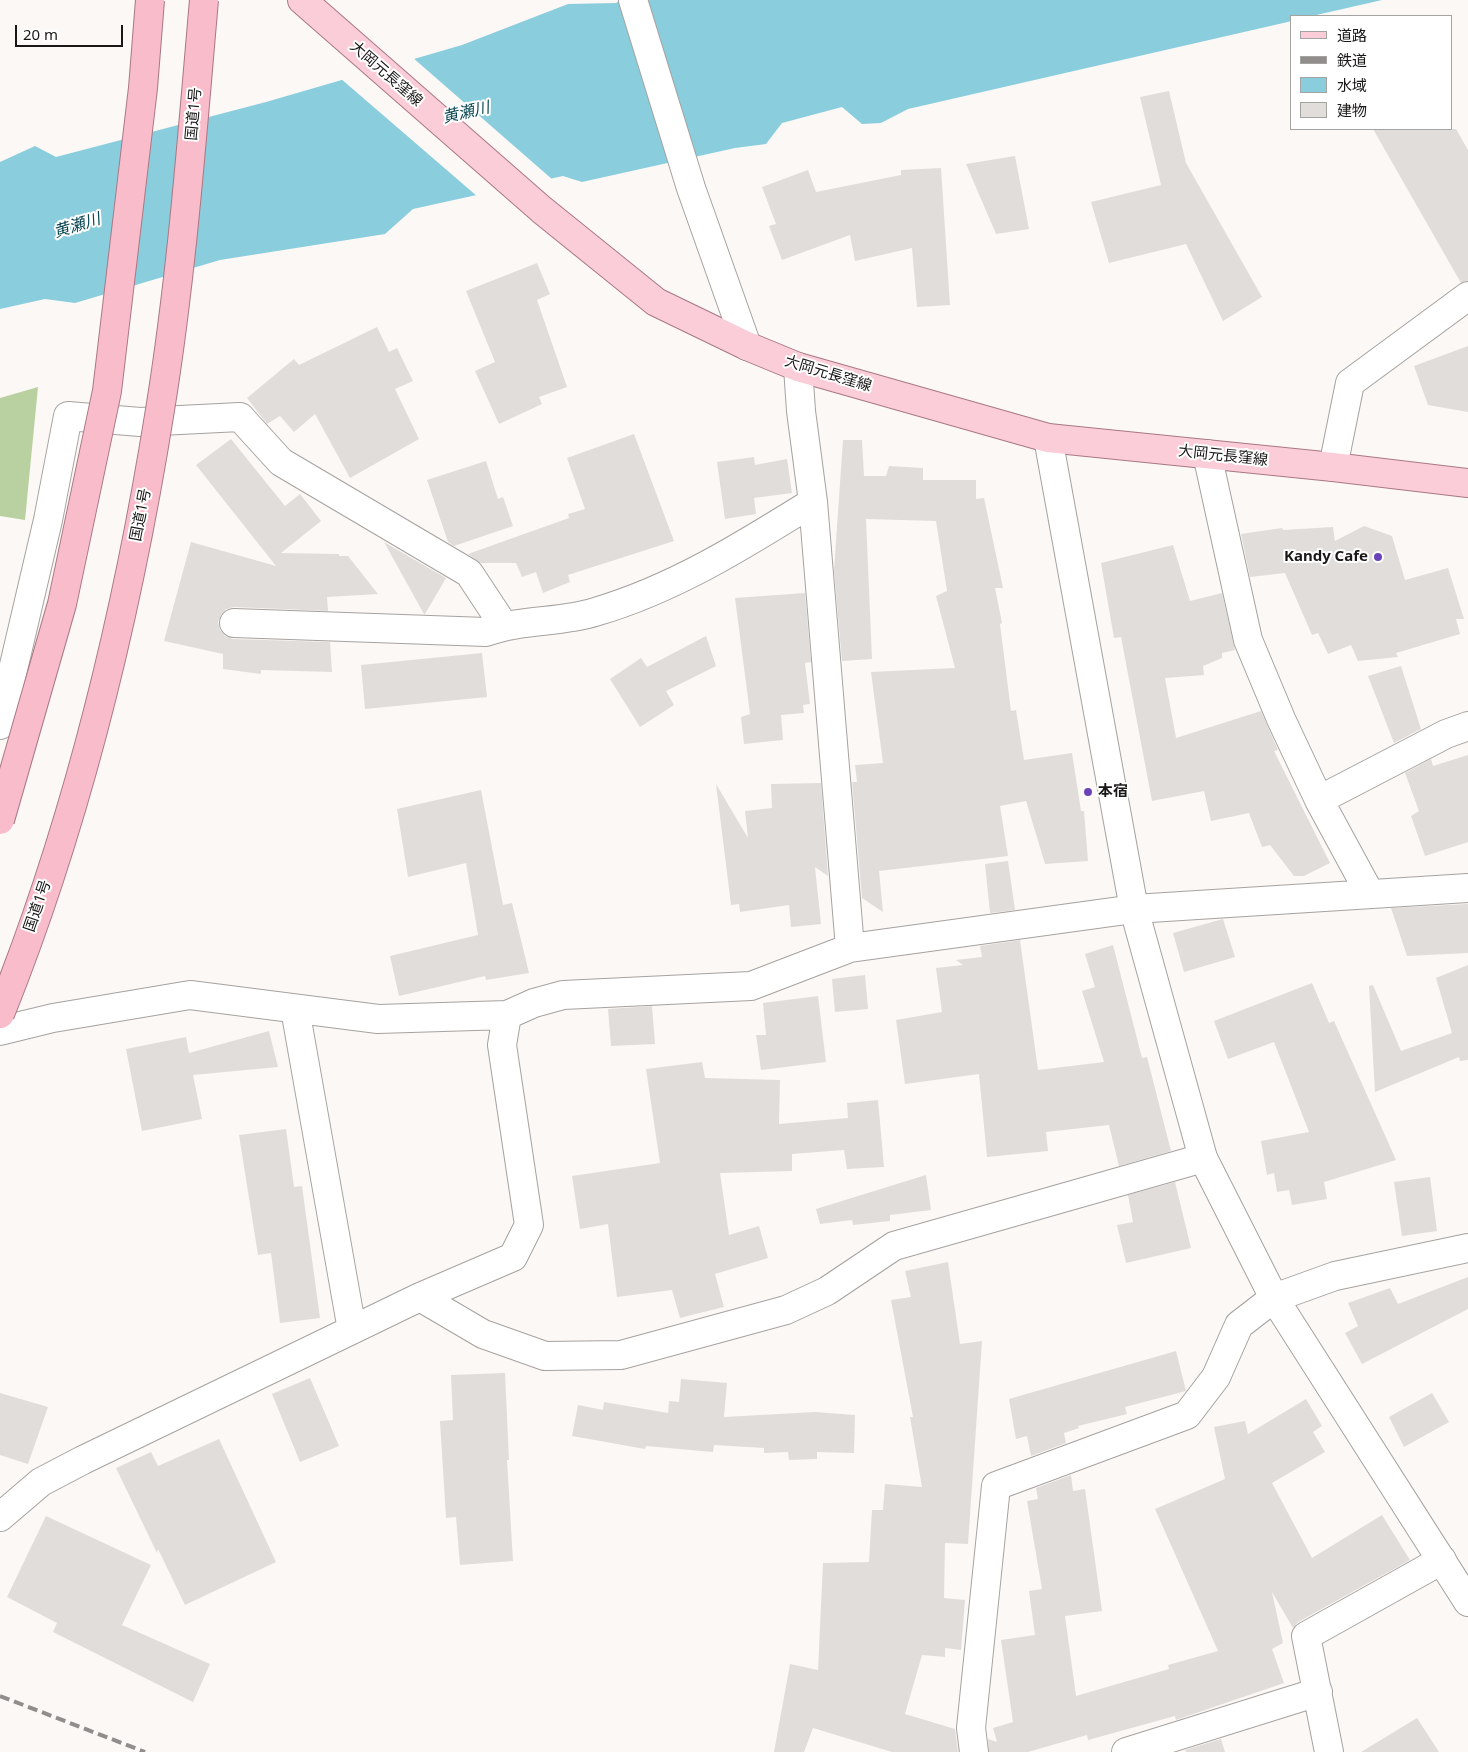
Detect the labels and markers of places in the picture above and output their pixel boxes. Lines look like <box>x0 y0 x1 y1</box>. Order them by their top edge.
place label: Kandy Cafe <box>1284 548 1368 566</box>
marker: Kandy Cafe <box>1372 551 1384 563</box>
place label: 本宿 <box>1098 783 1128 801</box>
marker: 本宿 <box>1082 786 1094 798</box>

